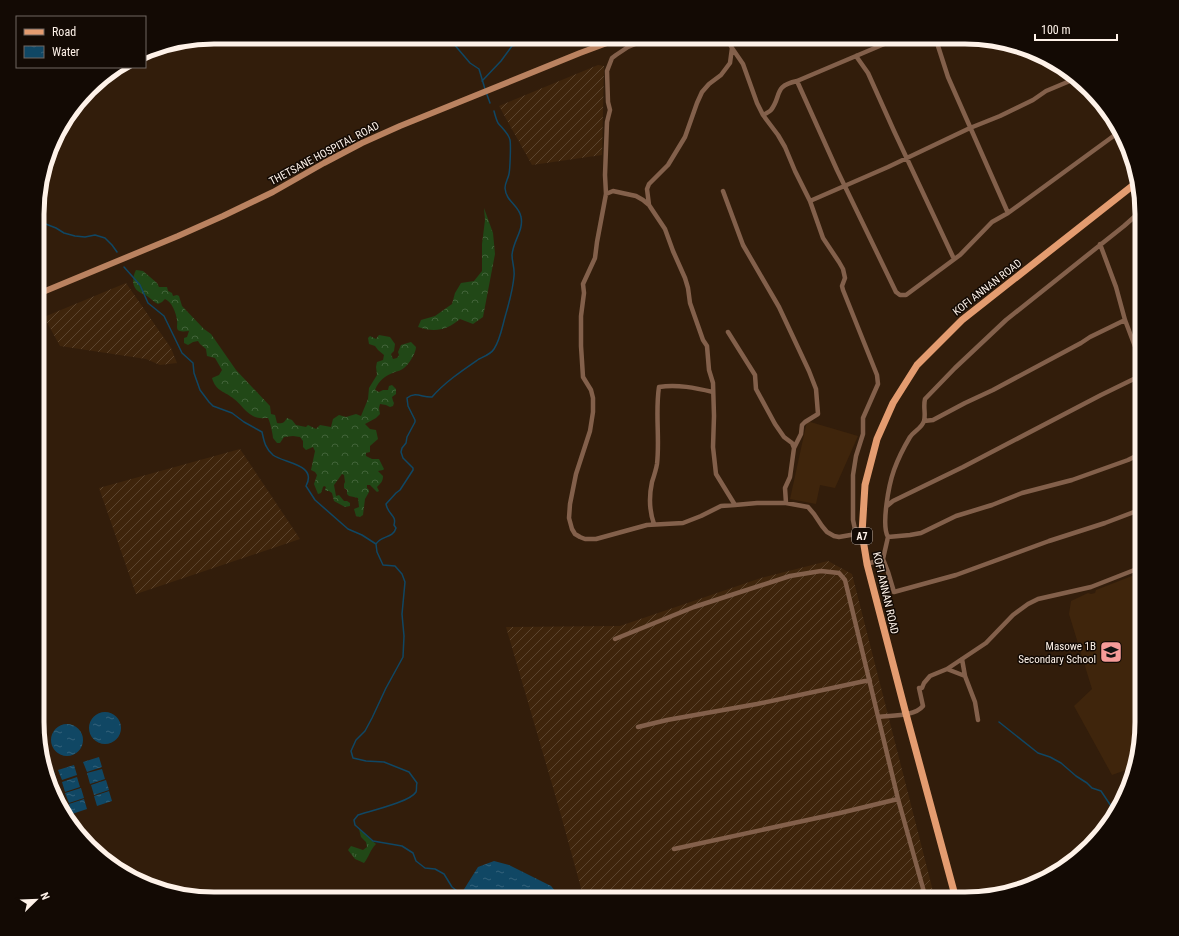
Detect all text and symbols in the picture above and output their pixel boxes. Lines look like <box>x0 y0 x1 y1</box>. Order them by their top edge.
legend <box>16 16 146 68</box>
scale bar <box>1035 16 1117 42</box>
text: 100 m <box>1041 23 1071 37</box>
text: Road <box>52 25 76 39</box>
text: Water <box>52 45 80 59</box>
street label: THETSANE HOSPITAL ROAD <box>267 119 382 188</box>
street label: KOFI ANNAN ROAD <box>950 256 1024 318</box>
road number: A7 <box>852 528 872 544</box>
street label: KOFI ANNAN ROAD <box>870 551 901 635</box>
school or university icon: Masowe 1B Secondary School <box>1098 639 1124 665</box>
place label: Masowe 1B Secondary School <box>1018 640 1096 666</box>
north arrow <box>16 880 56 920</box>
text: N <box>37 891 52 902</box>

